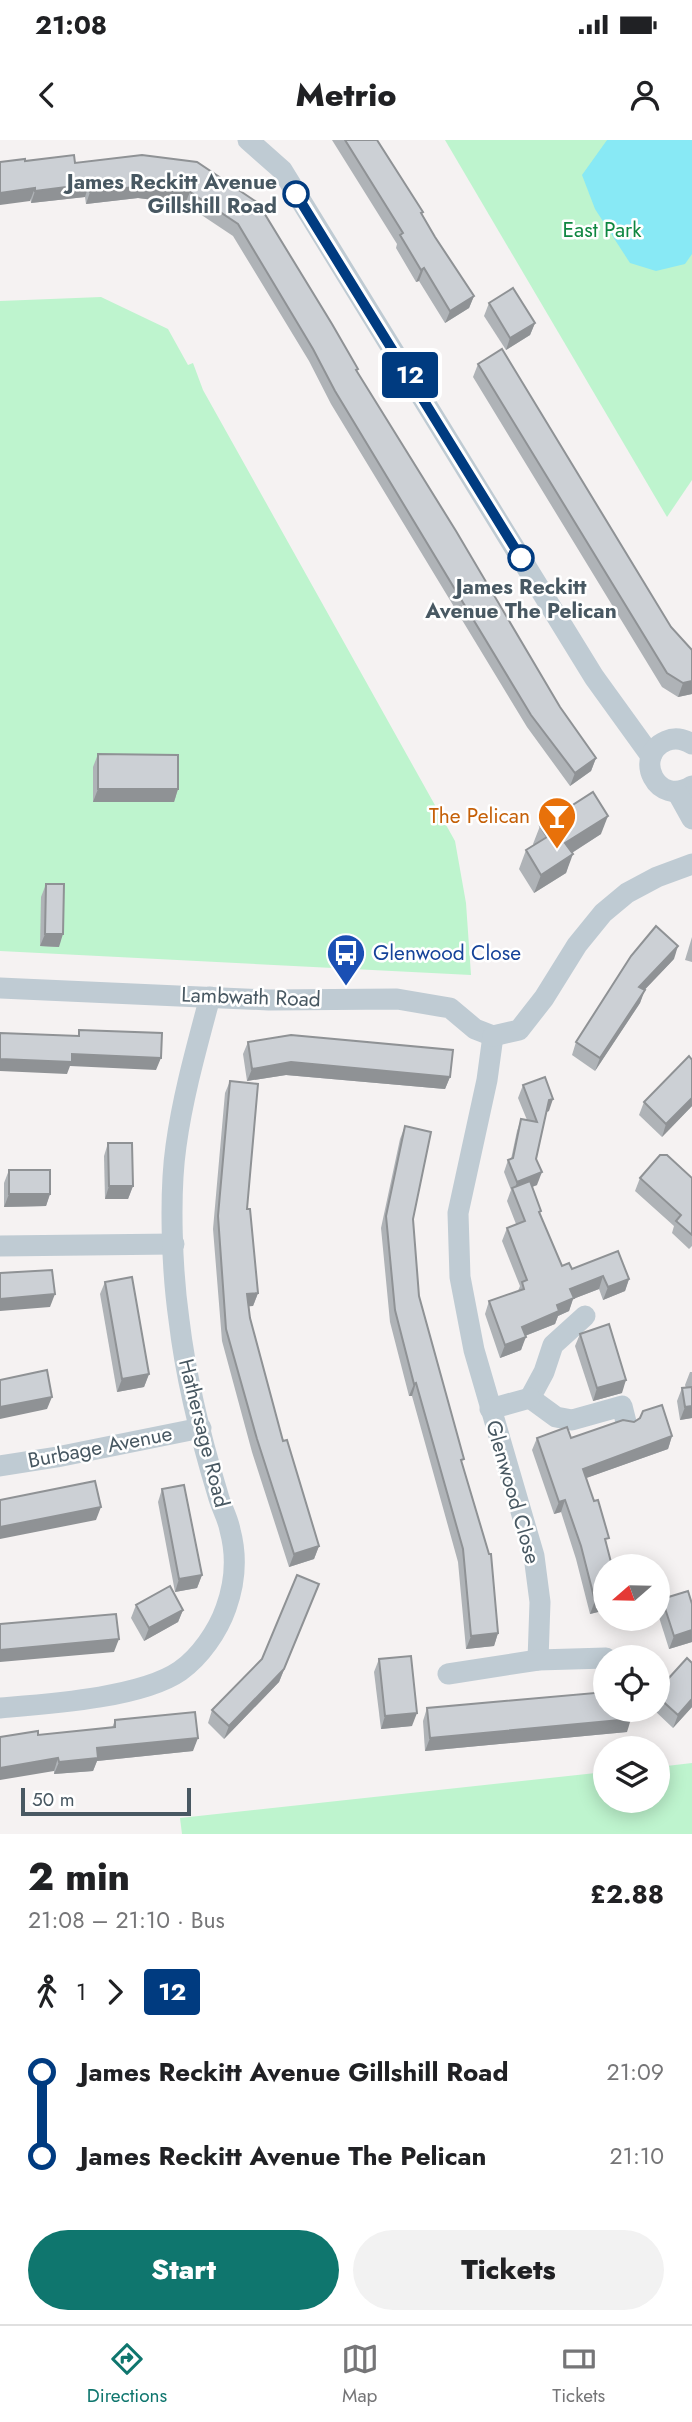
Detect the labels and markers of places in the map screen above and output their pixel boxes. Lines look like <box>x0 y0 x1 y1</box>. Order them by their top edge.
place label: James Reckitt Avenue Gillshill Road <box>63 167 277 221</box>
marker: James Reckitt Avenue Gillshill Road <box>283 181 309 207</box>
marker: James Reckitt Avenue The Pelican <box>508 545 534 571</box>
place label: James Reckitt Avenue The Pelican <box>424 572 617 626</box>
bar icon: The Pelican <box>536 795 578 850</box>
place label: The Pelican <box>429 801 530 831</box>
bus stop icon: Glenwood Close <box>325 932 367 987</box>
place label: Glenwood Close <box>373 938 521 968</box>

